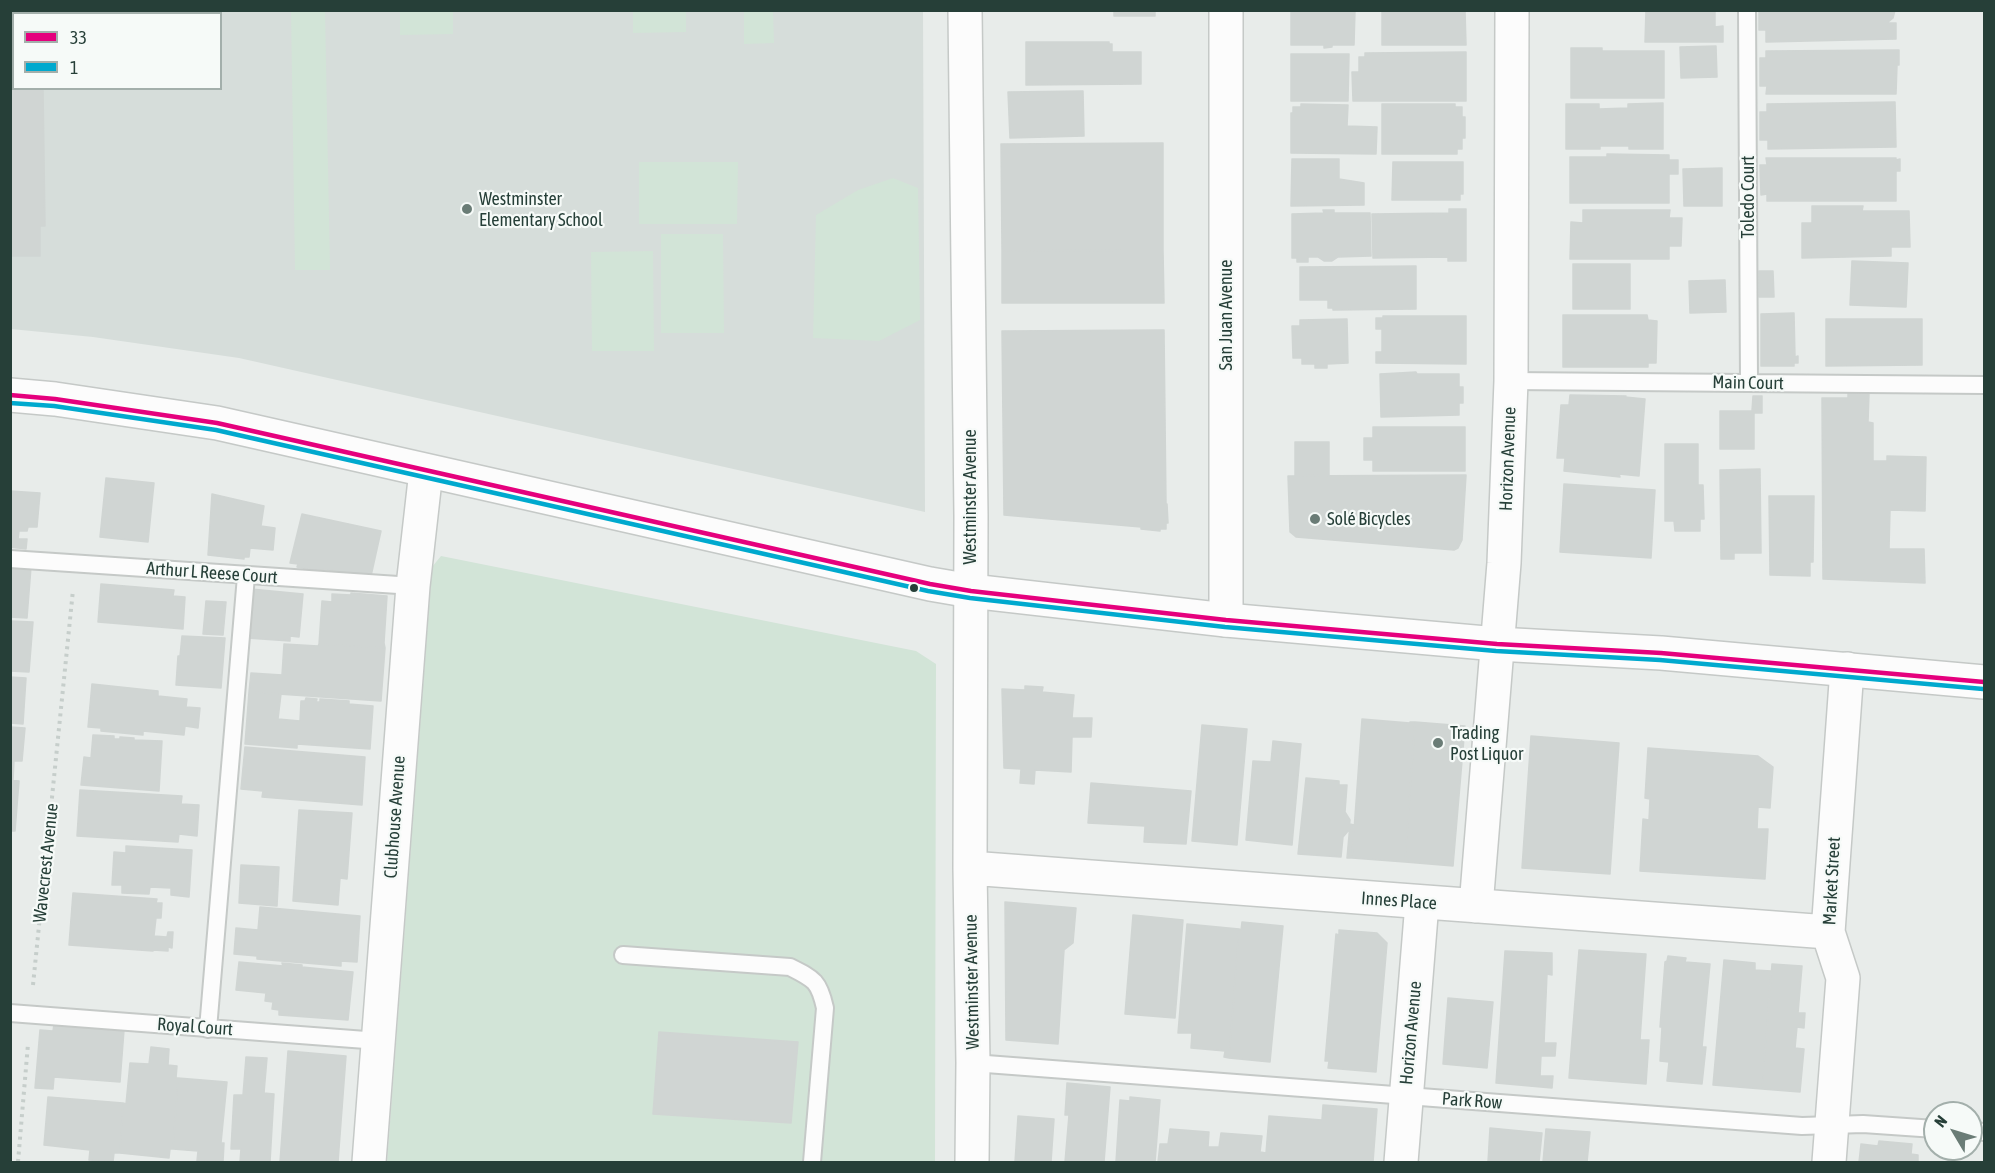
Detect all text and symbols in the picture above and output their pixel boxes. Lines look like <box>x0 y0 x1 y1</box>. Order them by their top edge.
legend <box>12 12 222 90</box>
text: 33 <box>70 27 87 48</box>
text: 1 <box>70 57 78 78</box>
street label: Toledo Court <box>1737 156 1759 238</box>
place label: Westminster Elementary School <box>479 188 603 230</box>
marker: Westminster Elementary School <box>460 202 474 216</box>
street label: San Juan Avenue <box>1215 260 1237 370</box>
street label: Main Court <box>1712 372 1784 394</box>
street label: Horizon Avenue <box>1495 407 1521 511</box>
street label: Westminster Avenue <box>959 429 981 565</box>
place label: Solé Bicycles <box>1327 508 1411 530</box>
marker: Solé Bicycles <box>1308 512 1322 526</box>
street label: Arthur L Reese Court <box>146 558 278 588</box>
unlabelled marker <box>908 582 920 594</box>
place label: Trading Post Liquor <box>1450 722 1523 764</box>
marker: Trading Post Liquor <box>1431 736 1445 750</box>
street label: Clubhouse Avenue <box>380 755 410 879</box>
street label: Wavecrest Avenue <box>29 802 63 924</box>
street label: Market Street <box>1819 836 1845 926</box>
street label: Innes Place <box>1360 888 1438 914</box>
street label: Westminster Avenue <box>960 914 984 1050</box>
street label: Horizon Avenue <box>1396 980 1426 1086</box>
street label: Royal Court <box>156 1014 234 1040</box>
street label: Park Row <box>1441 1088 1503 1114</box>
north arrow <box>1923 1101 1983 1161</box>
text: N <box>1930 1112 1950 1130</box>

